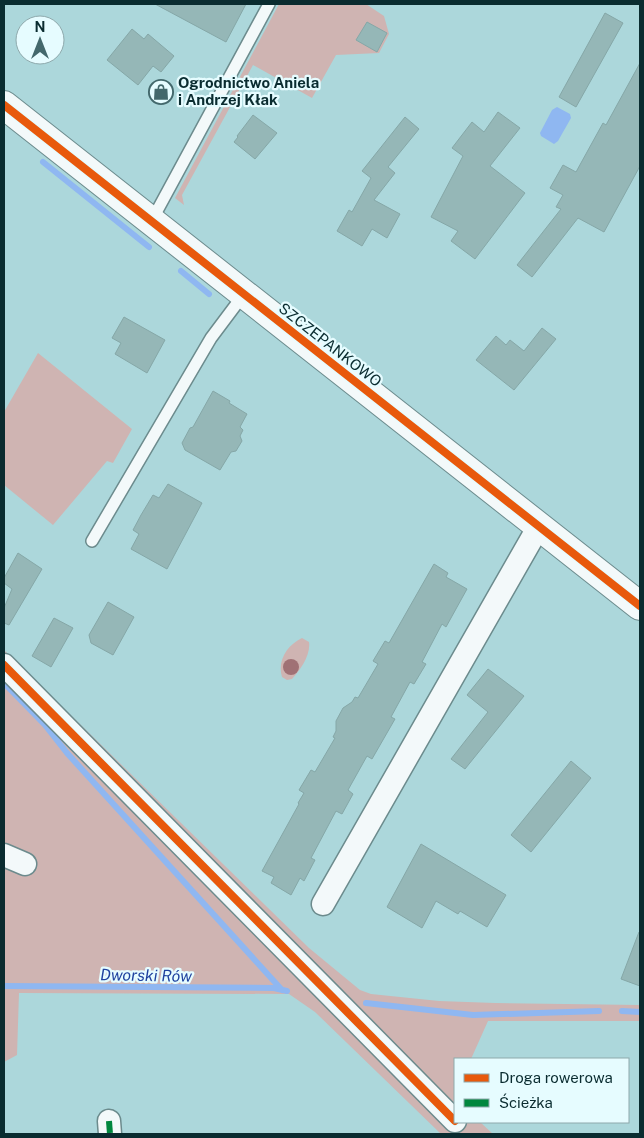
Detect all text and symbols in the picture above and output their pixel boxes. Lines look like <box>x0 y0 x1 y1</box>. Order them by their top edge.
north arrow <box>15 15 65 65</box>
text: N <box>35 19 45 35</box>
place label: Ogrodnictwo Aniela i Andrzej Kłak <box>178 74 319 108</box>
shop icon: Ogrodnictwo Aniela i Andrzej Kłak <box>148 79 174 105</box>
street label: SZCZEPANKOWO <box>276 299 385 390</box>
water label: Dworski Rów <box>100 965 193 986</box>
legend <box>454 1058 629 1123</box>
text: Droga rowerowa <box>499 1069 613 1086</box>
text: Ścieżka <box>499 1093 553 1111</box>

